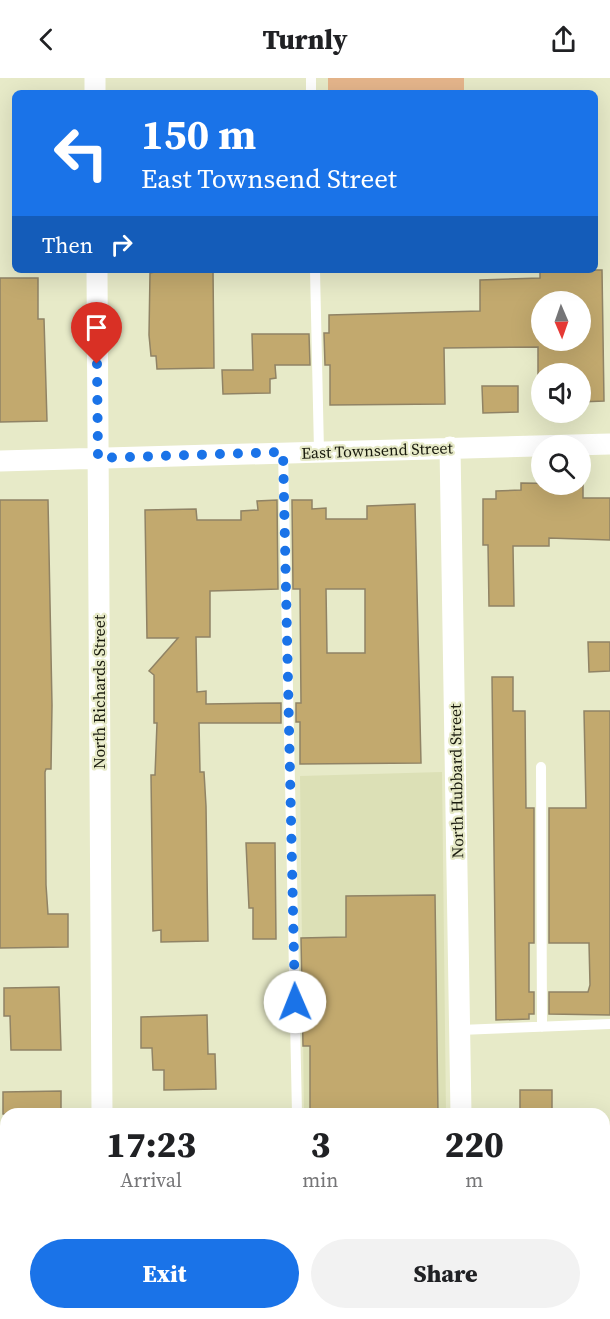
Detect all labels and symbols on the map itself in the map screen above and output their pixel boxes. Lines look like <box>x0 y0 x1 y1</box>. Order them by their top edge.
north arrow <box>531 291 591 351</box>
pin <box>71 302 122 364</box>
street label: East Townsend Street <box>301 436 454 464</box>
street label: North Richards Street <box>88 614 110 769</box>
street label: North Hubbard Street <box>444 703 468 859</box>
position arrow <box>263 970 327 1034</box>

